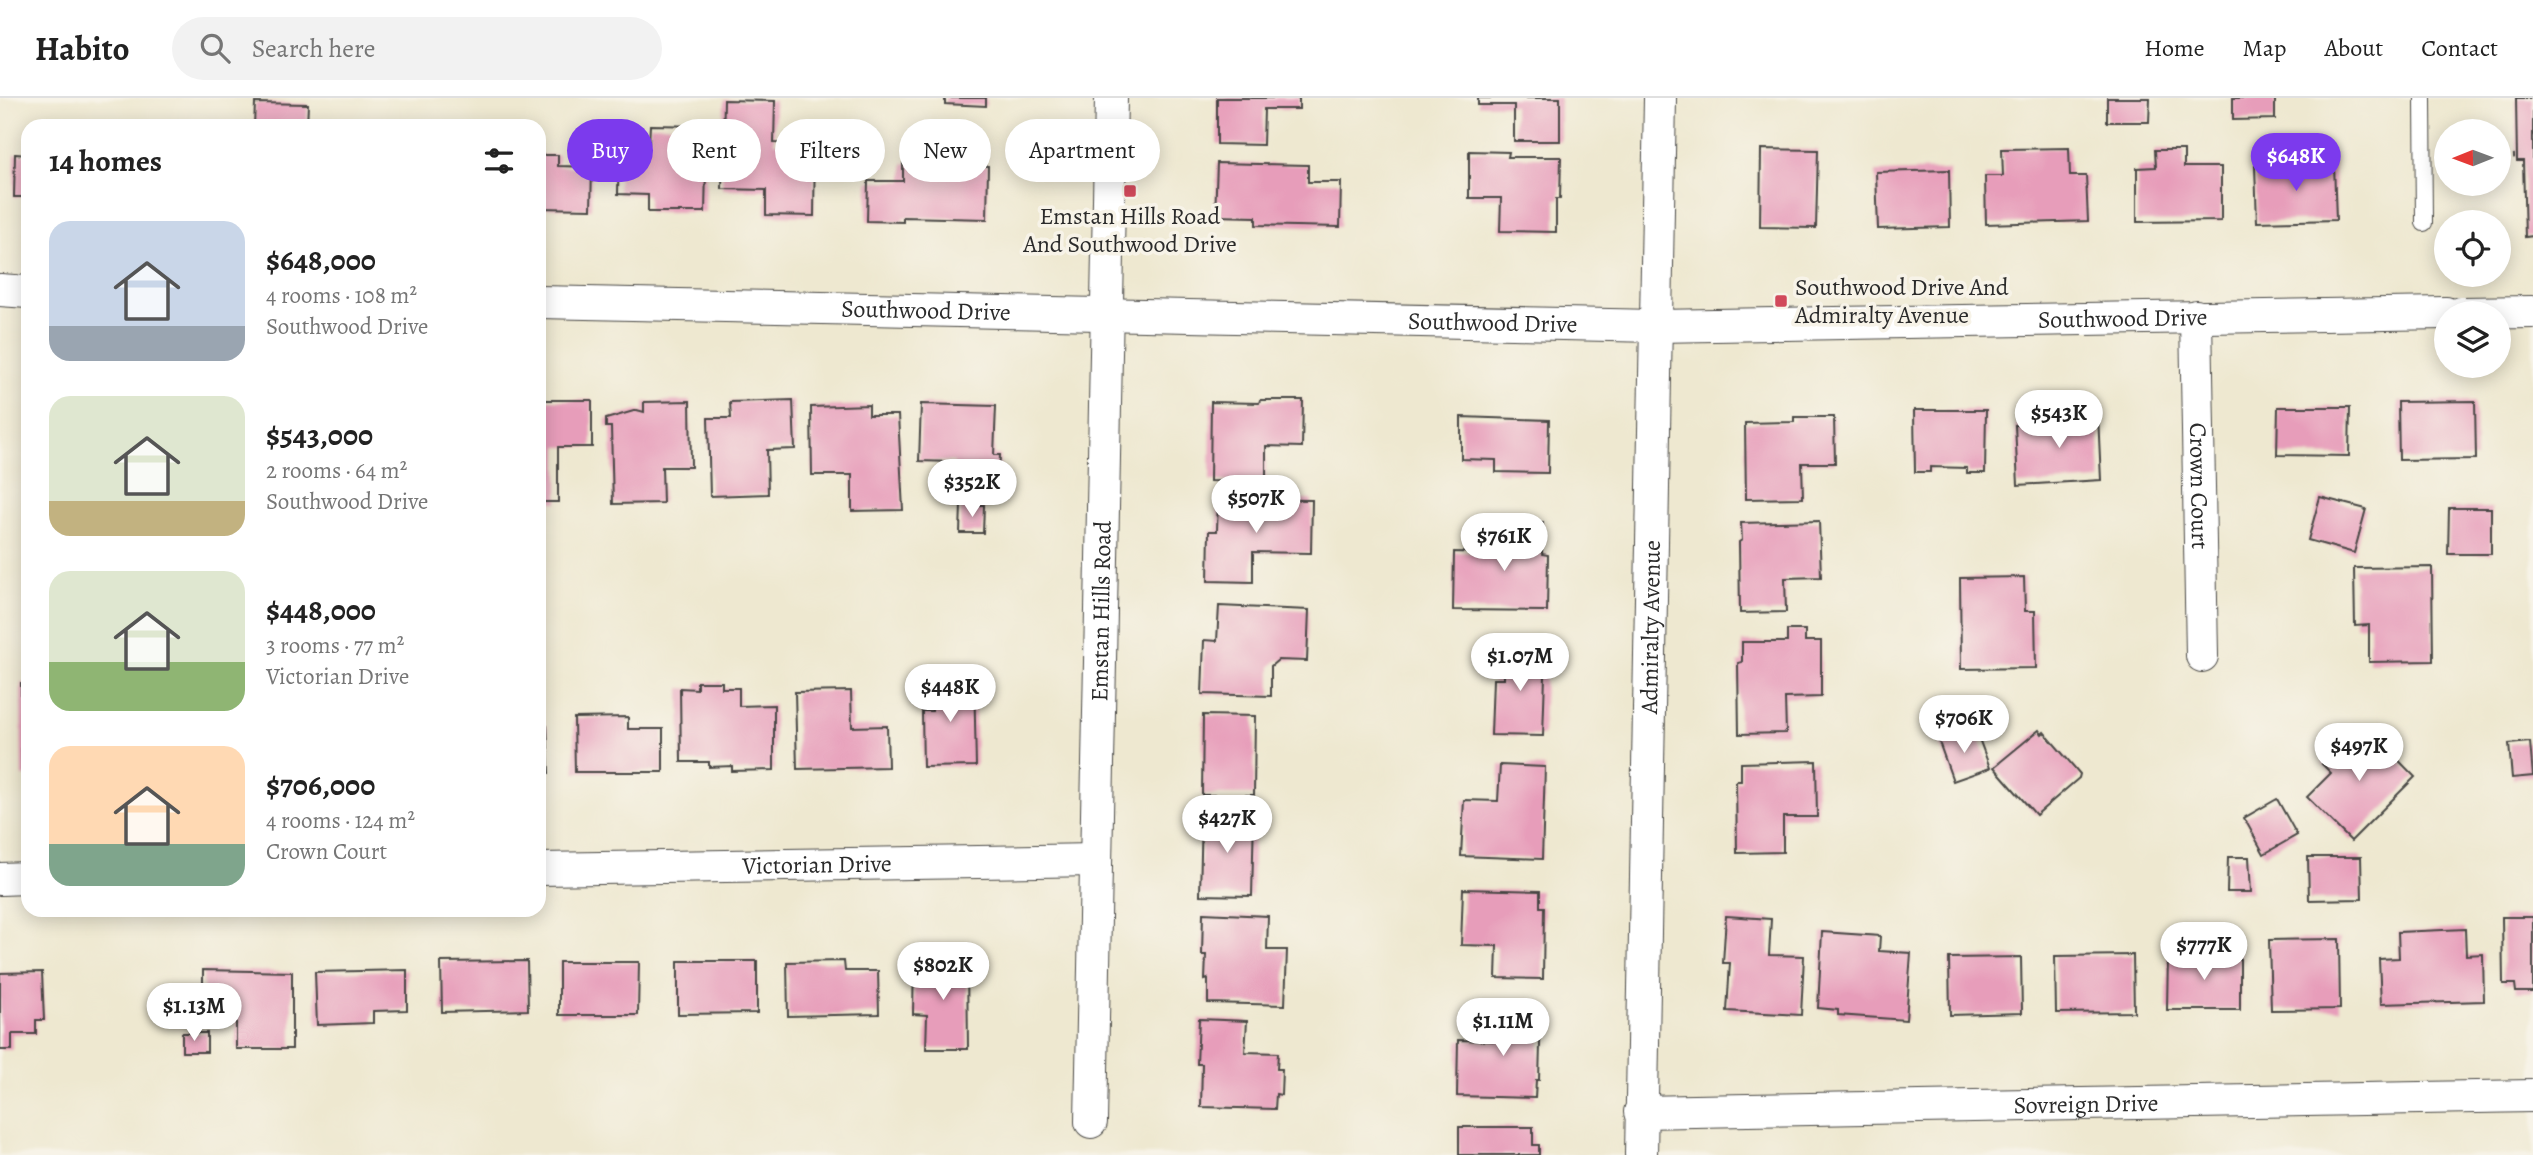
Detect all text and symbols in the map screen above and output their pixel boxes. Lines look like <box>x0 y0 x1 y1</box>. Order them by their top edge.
search box <box>172 17 662 80</box>
text: Habito <box>35 26 130 71</box>
icon: search <box>196 29 234 67</box>
text: Search here <box>252 31 375 66</box>
text: Home <box>2144 32 2205 64</box>
text: Map <box>2243 32 2287 64</box>
text: About <box>2325 32 2383 64</box>
text: Contact <box>2421 32 2498 64</box>
chip: Buy <box>567 119 653 182</box>
chip: Rent <box>667 119 761 182</box>
chip: Filters <box>775 119 885 182</box>
chip: New <box>899 119 991 182</box>
chip: Apartment <box>1005 119 1160 182</box>
north arrow <box>2434 119 2511 196</box>
map controls <box>2434 119 2511 378</box>
pin: $648K <box>2247 134 2345 193</box>
text: $648K <box>2267 140 2325 171</box>
text: 14 homes <box>49 141 162 181</box>
icon: filters <box>480 142 518 180</box>
marker: Emstan Hills Road And Southwood Drive <box>1122 183 1138 199</box>
place label: Emstan Hills Road And Southwood Drive <box>1022 200 1237 260</box>
button: locate <box>2434 210 2511 287</box>
text: $648,000 <box>266 240 376 280</box>
icon: home <box>105 249 189 333</box>
place label: Southwood Drive And Admiralty Avenue <box>1794 271 2009 331</box>
text: 4 rooms · 108 m² <box>266 280 417 311</box>
street label: Southwood Drive <box>841 292 1011 328</box>
marker: Southwood Drive And Admiralty Avenue <box>1773 293 1789 309</box>
street label: Southwood Drive <box>2038 301 2208 336</box>
button: layers <box>2434 301 2511 378</box>
street label: Southwood Drive <box>1408 305 1578 340</box>
text: Southwood Drive <box>266 311 428 342</box>
pin: $543K <box>2010 390 2108 450</box>
text: $543K <box>2031 397 2087 428</box>
text: $543,000 <box>266 415 373 455</box>
street label: Crown Court <box>2182 422 2216 550</box>
icon: home <box>105 424 189 508</box>
text: 2 rooms · 64 m² <box>266 455 407 486</box>
pin: $352K <box>923 460 1021 519</box>
text: $352K <box>944 466 1000 497</box>
pin: $507K <box>1207 476 1305 535</box>
text: $507K <box>1227 482 1285 513</box>
text: Southwood Drive <box>266 486 428 517</box>
pin: $761K <box>1455 514 1553 573</box>
street label: Emstan Hills Road <box>1083 520 1119 702</box>
text: $761K <box>1477 520 1531 551</box>
street label: Admiralty Avenue <box>1633 540 1668 715</box>
text: $448,000 <box>266 590 376 630</box>
icon: home <box>105 599 189 683</box>
text: 3 rooms · 77 m² <box>266 630 404 661</box>
pin: $1.07M <box>1463 634 1577 693</box>
text: $1.07M <box>1487 640 1553 671</box>
text: Victorian Drive <box>266 661 409 692</box>
pin: $448K <box>901 664 999 724</box>
text: $448K <box>921 671 979 702</box>
pin: $706K <box>1915 696 2013 755</box>
text: $706K <box>1935 702 1993 733</box>
pin: $497K <box>2310 724 2408 783</box>
text: $497K <box>2330 730 2388 761</box>
text: $706,000 <box>266 765 375 805</box>
icon: home <box>105 774 189 858</box>
pin: $427K <box>1178 796 1276 855</box>
text: $427K <box>1198 802 1256 833</box>
text: 4 rooms · 124 m² <box>266 805 415 836</box>
text: Crown Court <box>266 836 387 867</box>
street label: Victorian Drive <box>741 847 892 882</box>
pin: $777K <box>2155 922 2253 982</box>
text: $777K <box>2176 929 2232 960</box>
pin: $802K <box>894 942 992 1002</box>
text: $802K <box>913 949 973 980</box>
pin: $1.13M <box>137 984 251 1043</box>
text: $1.13M <box>163 990 225 1021</box>
pin: $1.11M <box>1446 998 1560 1058</box>
text: $1.11M <box>1472 1005 1534 1036</box>
street label: Sovreign Drive <box>2013 1087 2159 1121</box>

